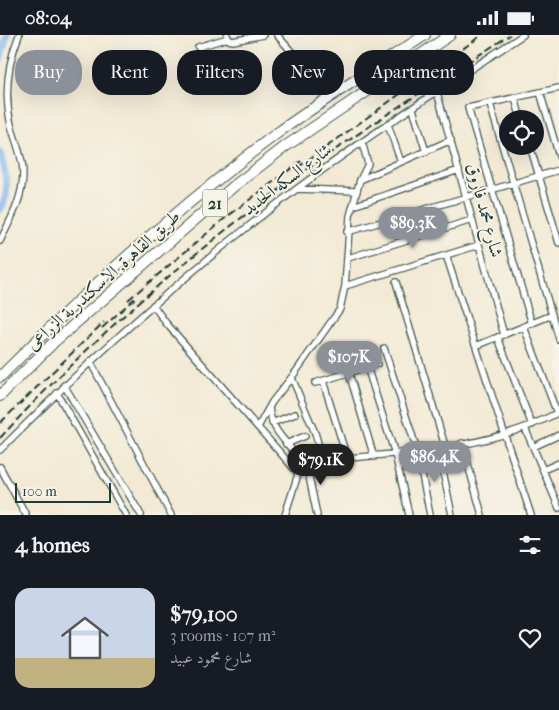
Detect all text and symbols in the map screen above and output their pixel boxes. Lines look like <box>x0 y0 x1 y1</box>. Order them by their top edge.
text: 08:04 <box>25 7 71 29</box>
chip: Buy <box>15 50 82 95</box>
chip: Rent <box>92 50 167 95</box>
chip: Filters <box>177 50 262 95</box>
chip: New <box>272 50 344 95</box>
chip: Apartment <box>354 50 474 95</box>
map controls <box>499 110 544 155</box>
button: locate <box>499 110 544 155</box>
street label: شارع السكه الحديد <box>239 139 338 223</box>
street label: شارع محمد فاروق <box>458 161 507 261</box>
road number: 21 <box>202 189 228 217</box>
street label: طريق القاهرة, الاسكندرية الزراعى <box>22 206 185 356</box>
pin: $89.3K <box>372 207 454 249</box>
text: $89.3K <box>390 213 436 232</box>
pin: $107K <box>314 341 384 383</box>
text: $107K <box>328 347 370 366</box>
pin: $86.4K <box>394 441 476 483</box>
pin: $79.1K <box>280 443 362 486</box>
text: $86.4K <box>410 447 460 466</box>
text: $79.1K <box>298 450 344 469</box>
scale bar <box>15 480 111 503</box>
text: 100 m <box>22 483 57 500</box>
icon: filters <box>516 531 544 559</box>
text: 4 homes <box>15 533 90 557</box>
text: $79,100 <box>170 602 238 626</box>
icon: home <box>55 608 115 668</box>
icon: heart <box>516 624 544 652</box>
text: 3 rooms · 107 m² <box>170 626 276 645</box>
text: شارع محمود عبيد <box>170 648 252 667</box>

